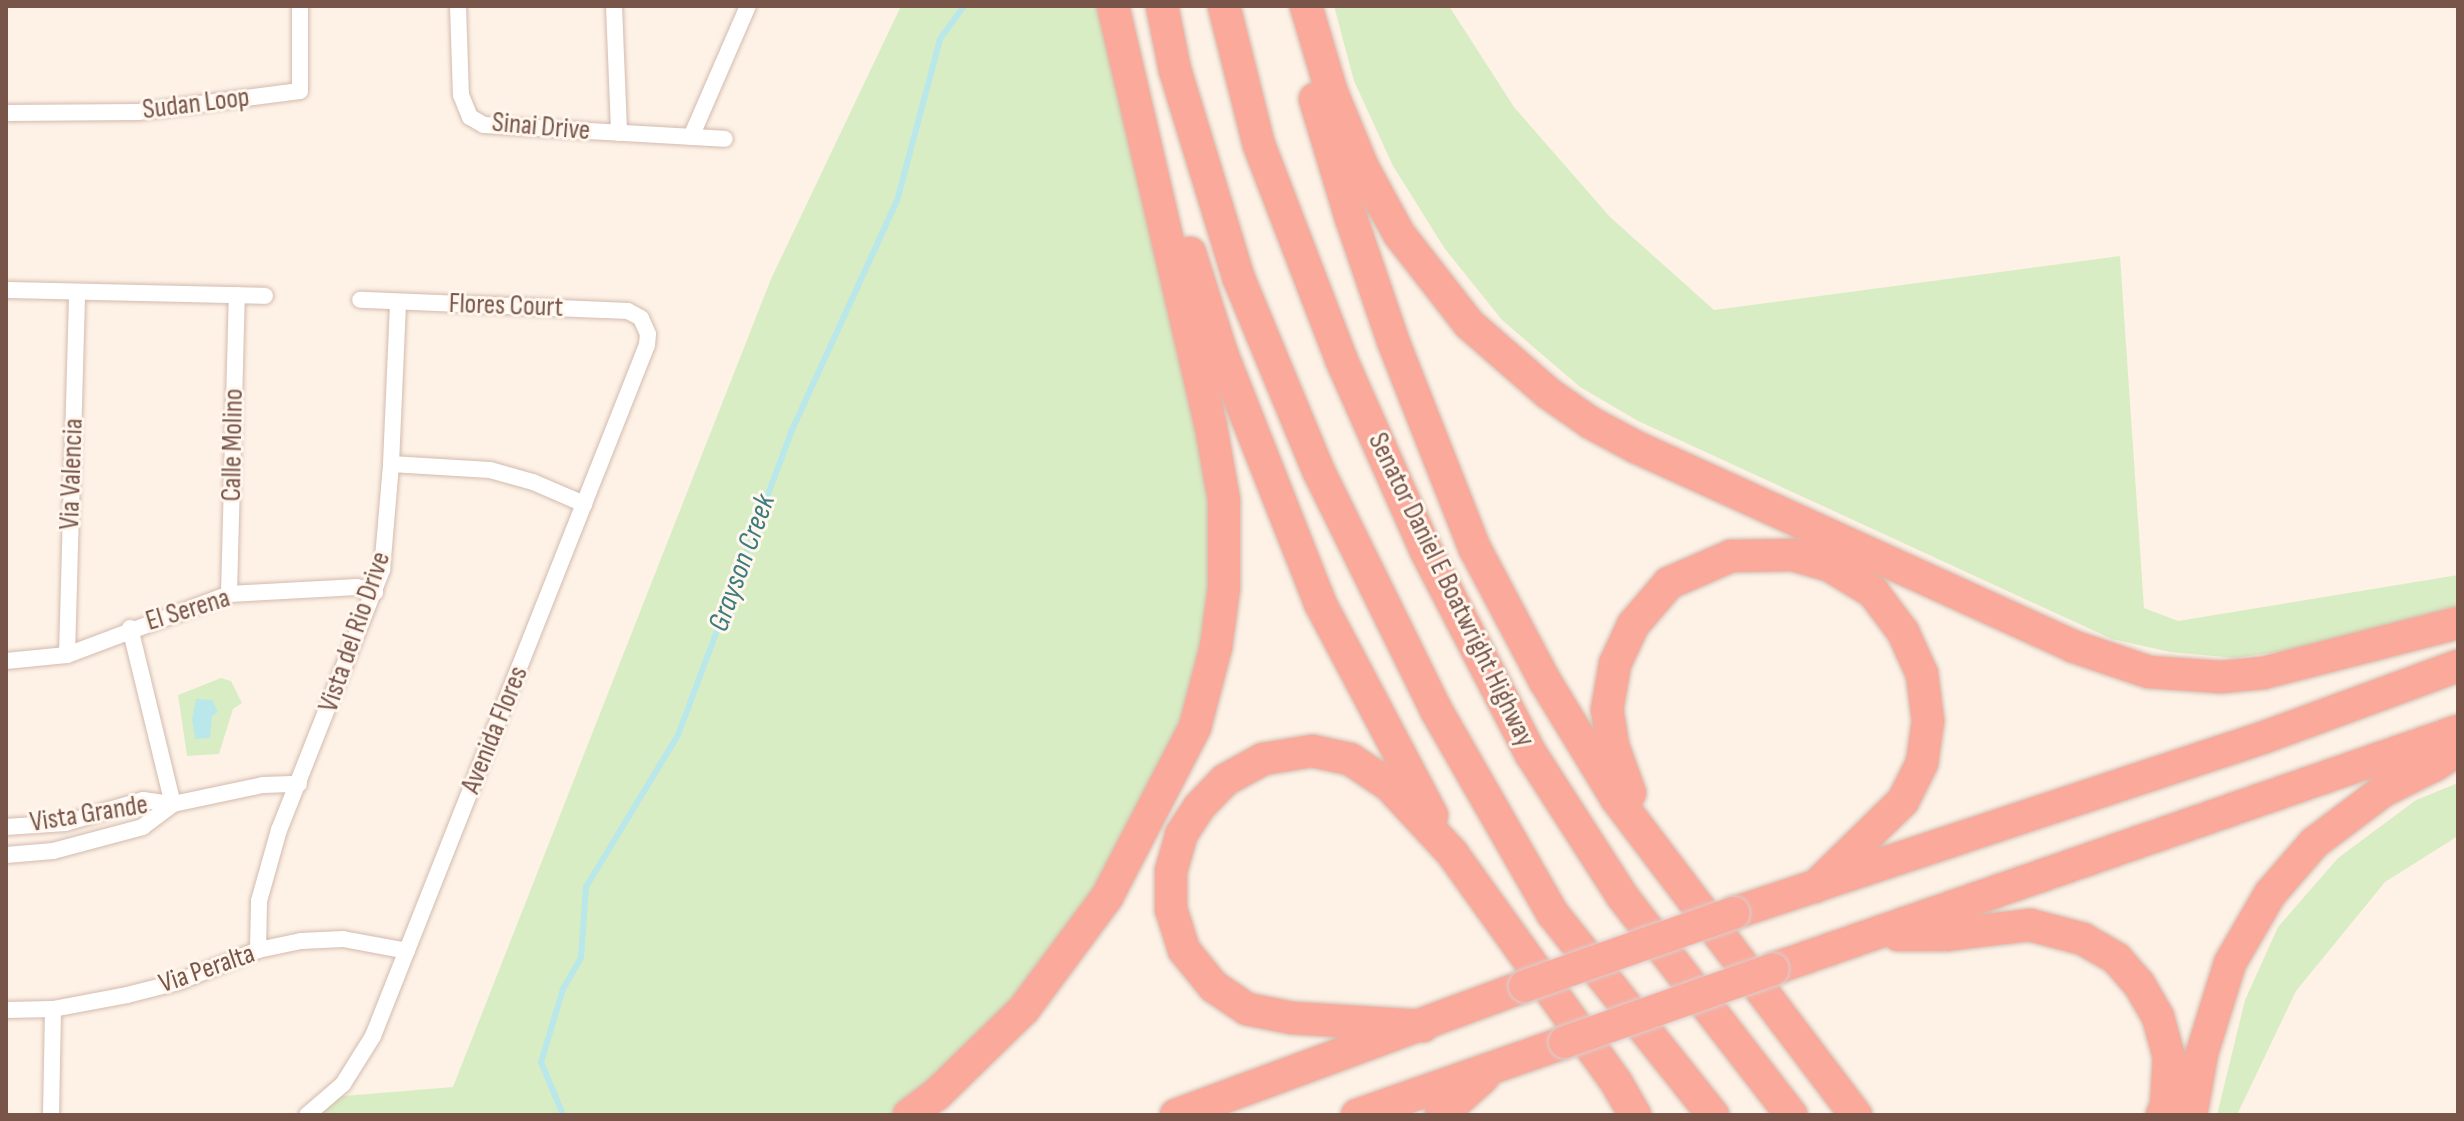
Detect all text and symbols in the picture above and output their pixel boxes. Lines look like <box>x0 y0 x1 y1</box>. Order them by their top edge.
street label: Sudan Loop <box>141 81 251 127</box>
street label: Sinai Drive <box>490 106 592 148</box>
street label: Flores Court <box>448 287 564 325</box>
street label: Calle Molino <box>215 388 251 502</box>
street label: Via Valencia <box>53 418 91 530</box>
street label: Senator Daniel E Boatwright Highway <box>1360 428 1542 752</box>
water label: Grayson Creek <box>701 490 783 636</box>
street label: Vista del Rio Drive <box>312 547 398 717</box>
street label: El Serena <box>142 581 234 639</box>
street label: Avenida Flores <box>454 662 536 798</box>
street label: Vista Grande <box>28 788 150 840</box>
street label: Via Peralta <box>155 937 259 1001</box>

